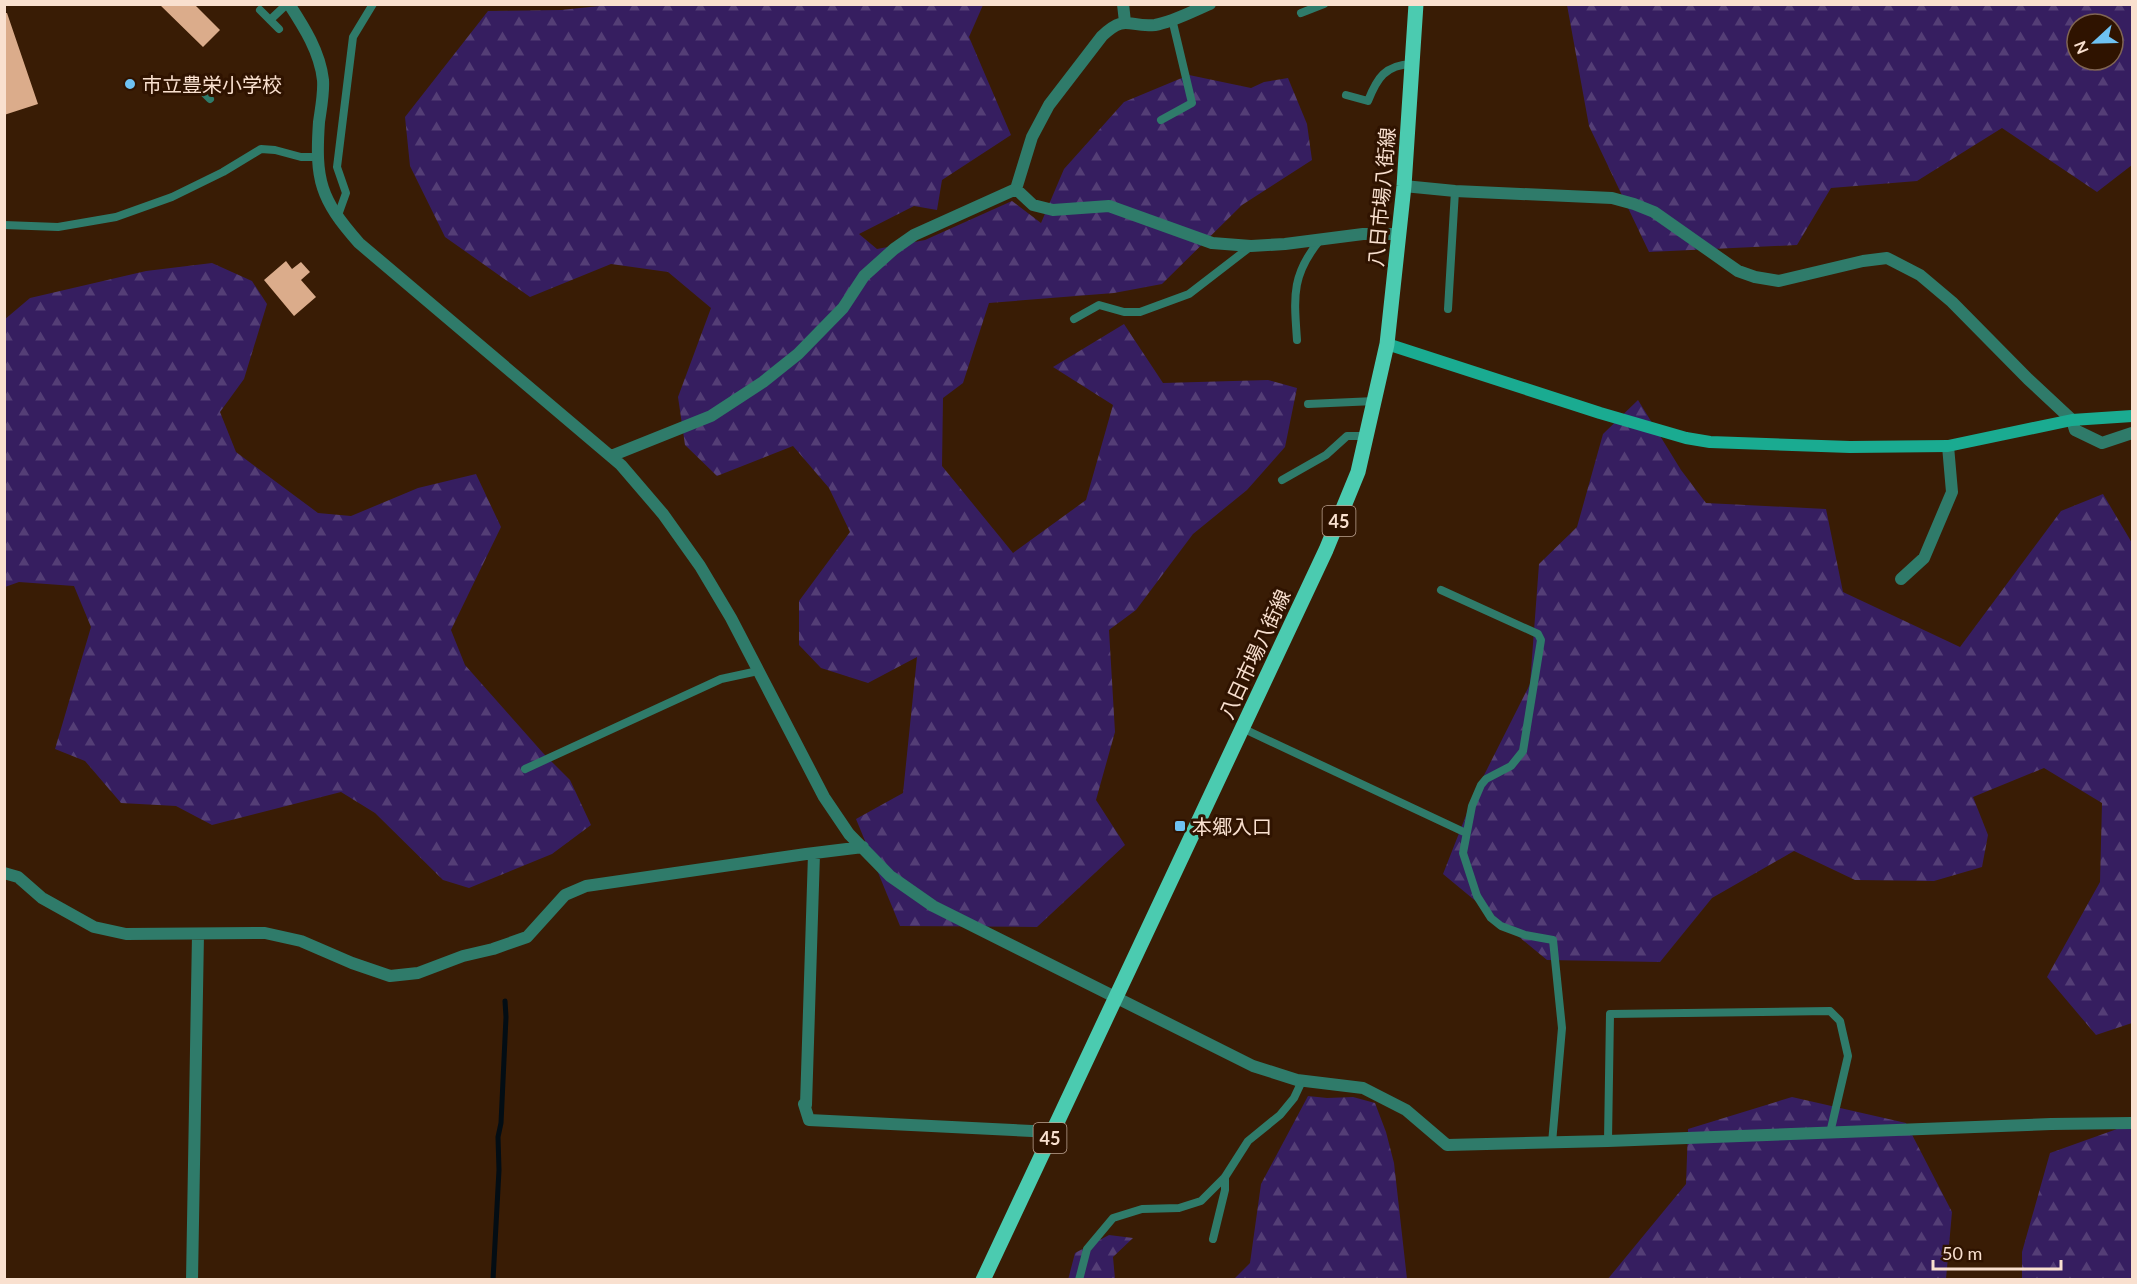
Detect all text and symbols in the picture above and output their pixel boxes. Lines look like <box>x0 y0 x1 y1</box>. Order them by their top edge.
north arrow <box>2065 12 2125 72</box>
text: N <box>2070 39 2092 57</box>
place label: 市立豊栄小学校 <box>142 72 282 96</box>
marker: 市立豊栄小学校 <box>123 77 137 91</box>
street label: 八日市場八街線 <box>1363 126 1399 268</box>
road number: 45 <box>1322 506 1356 536</box>
street label: 八日市場八街線 <box>1214 585 1294 723</box>
place label: 本郷入口 <box>1192 814 1272 838</box>
marker: 本郷入口 <box>1173 819 1187 833</box>
road number: 45 <box>1034 1123 1066 1153</box>
scale bar <box>1933 1233 2060 1271</box>
text: 50 m <box>1942 1242 1982 1264</box>

